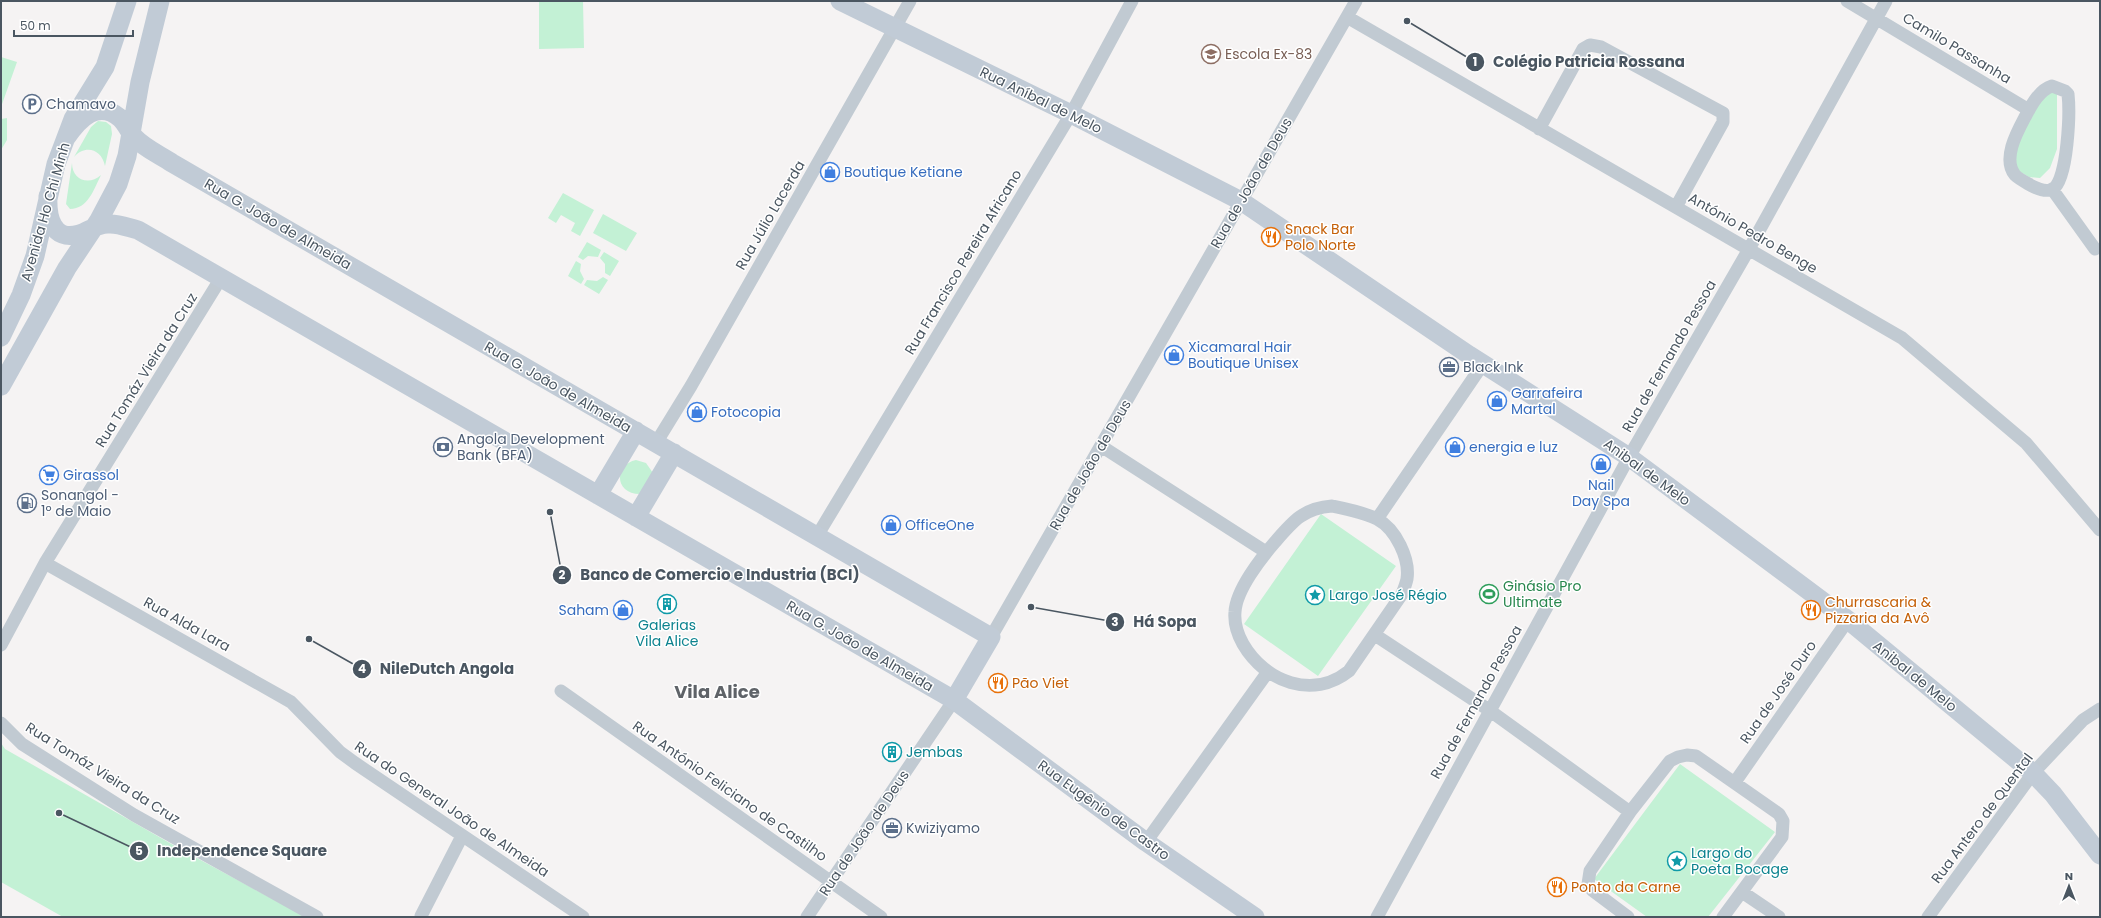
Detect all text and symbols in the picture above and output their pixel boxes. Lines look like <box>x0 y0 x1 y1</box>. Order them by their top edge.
street label: Camilo Passanha <box>1899 8 2015 88</box>
scale bar <box>14 12 133 38</box>
text: 50 m <box>20 17 51 34</box>
school or university icon: Escola Ex-83 <box>1200 43 1222 65</box>
place label: Escola Ex-83 <box>1225 44 1312 64</box>
callout: Colégio Patricia Rossana <box>1465 49 1693 76</box>
text: Colégio Patricia Rossana <box>1493 51 1685 72</box>
text: 1 <box>1473 53 1477 70</box>
street label: Rua Aníbal de Melo <box>977 62 1105 138</box>
parking icon: Chamavo <box>21 93 43 115</box>
place label: Chamavo <box>46 94 116 114</box>
street label: Rua de João de Deus <box>1205 114 1297 252</box>
street label: Avenida Ho Chi Minh <box>16 140 74 284</box>
street label: Rua Júlio Lacerda <box>730 157 810 273</box>
shop icon: Boutique Ketiane <box>819 161 841 183</box>
place label: Boutique Ketiane <box>844 162 963 182</box>
street label: Rua Francisco Pereira Africano <box>900 166 1026 358</box>
street label: Rua G. João de Almeida <box>201 174 355 274</box>
street label: António Pedro Benge <box>1685 188 1822 278</box>
place label: Snack Bar Polo Norte <box>1285 219 1356 255</box>
restaurant icon: Snack Bar Polo Norte <box>1260 226 1282 248</box>
street label: Rua de Fernando Pessoa <box>1617 276 1721 436</box>
street label: Rua Tomáz Vieira da Cruz <box>90 289 202 451</box>
street label: Rua G. João de Almeida <box>481 337 635 437</box>
place label: Xicamaral Hair Boutique Unisex <box>1188 337 1299 373</box>
shop icon: Xicamaral Hair Boutique Unisex <box>1163 344 1185 366</box>
office icon: Black Ink <box>1438 356 1460 378</box>
place label: Black Ink <box>1463 357 1524 377</box>
place label: Garrafeira Martal <box>1511 383 1583 419</box>
shop icon: Garrafeira Martal <box>1486 390 1508 412</box>
street label: Rua de João de Deus <box>1044 396 1136 534</box>
shop icon: Fotocopia <box>686 401 708 423</box>
place label: Fotocopia <box>711 402 781 422</box>
place label: Angola Development Bank (BFA) <box>457 429 605 465</box>
street label: Anibal de Melo <box>1599 434 1695 510</box>
bank icon: Angola Development Bank (BFA) <box>432 436 454 458</box>
shop icon: energia e luz <box>1444 436 1466 458</box>
place label: energia e luz <box>1469 437 1558 457</box>
shop icon: Nail Day Spa <box>1590 453 1612 475</box>
supermarket icon: Girassol <box>38 464 60 486</box>
place label: Girassol <box>63 465 119 485</box>
place label: Nail Day Spa <box>1572 475 1630 511</box>
place label: Sonangol - 1º de Maio <box>41 485 119 521</box>
fuel station icon: Sonangol - 1º de Maio <box>16 492 38 514</box>
shop icon: OfficeOne <box>880 514 902 536</box>
place label: OfficeOne <box>905 515 975 535</box>
callout: Banco de Comercio e Industria (BCI) <box>552 561 868 588</box>
text: Banco de Comercio e Industria (BCI) <box>580 564 860 585</box>
text: 2 <box>559 566 566 583</box>
place label: Ginásio Pro Ultimate <box>1503 576 1582 612</box>
sports icon: Ginásio Pro Ultimate <box>1478 583 1500 605</box>
place icon: Largo José Régio <box>1304 584 1326 606</box>
place label: Largo José Régio <box>1329 585 1447 605</box>
street label: Rua Alda Lara <box>140 592 234 656</box>
place label: Churrascaria & Pizzaria da Avô <box>1825 592 1932 628</box>
building icon: Galerias Vila Alice <box>656 593 678 615</box>
street label: Rua G. João de Almeida <box>783 596 937 696</box>
shop icon: Saham <box>612 599 634 621</box>
restaurant icon: Churrascaria & Pizzaria da Avô <box>1800 599 1822 621</box>
place label: Saham <box>558 600 609 620</box>
callout: Há Sopa <box>1105 609 1204 636</box>
text: Há Sopa <box>1133 611 1197 632</box>
text: 3 <box>1111 613 1119 630</box>
place label: Galerias Vila Alice <box>635 615 699 651</box>
street label: Rua de Fernando Pessoa <box>1425 622 1527 782</box>
street label: Rua de José Duro <box>1735 636 1821 748</box>
street label: Anibal de Melo <box>1869 636 1961 716</box>
callout: NileDutch Angola <box>352 655 523 682</box>
text: NileDutch Angola <box>380 658 514 679</box>
text: 4 <box>358 660 366 677</box>
restaurant icon: Pão Viet <box>987 672 1009 694</box>
place label: Pão Viet <box>1012 673 1069 693</box>
district label: Vila Alice <box>674 679 760 704</box>
street label: Rua António Feliciano de Castilho <box>629 716 831 866</box>
street label: Rua Tomáz Vieira da Cruz <box>22 717 184 829</box>
street label: Rua do General João de Almeida <box>351 736 553 882</box>
building icon: Jembas <box>881 741 903 763</box>
place label: Jembas <box>906 742 963 762</box>
street label: Rua Antero de Quental <box>1926 749 2038 887</box>
street label: Rua Eugênio de Castro <box>1034 755 1174 865</box>
street label: Rua de João de Deus <box>814 766 914 900</box>
office icon: Kwiziyamo <box>881 817 903 839</box>
place label: Kwiziyamo <box>906 818 980 838</box>
callout: Independence Square <box>129 837 335 864</box>
text: Independence Square <box>157 840 327 861</box>
text: 5 <box>135 842 143 859</box>
place label: Largo do Poeta Bocage <box>1691 843 1789 879</box>
place icon: Largo do Poeta Bocage <box>1666 850 1688 872</box>
north arrow <box>2049 866 2089 906</box>
text: N <box>2065 868 2073 884</box>
restaurant icon: Ponto da Carne <box>1546 876 1568 898</box>
place label: Ponto da Carne <box>1571 877 1681 897</box>

